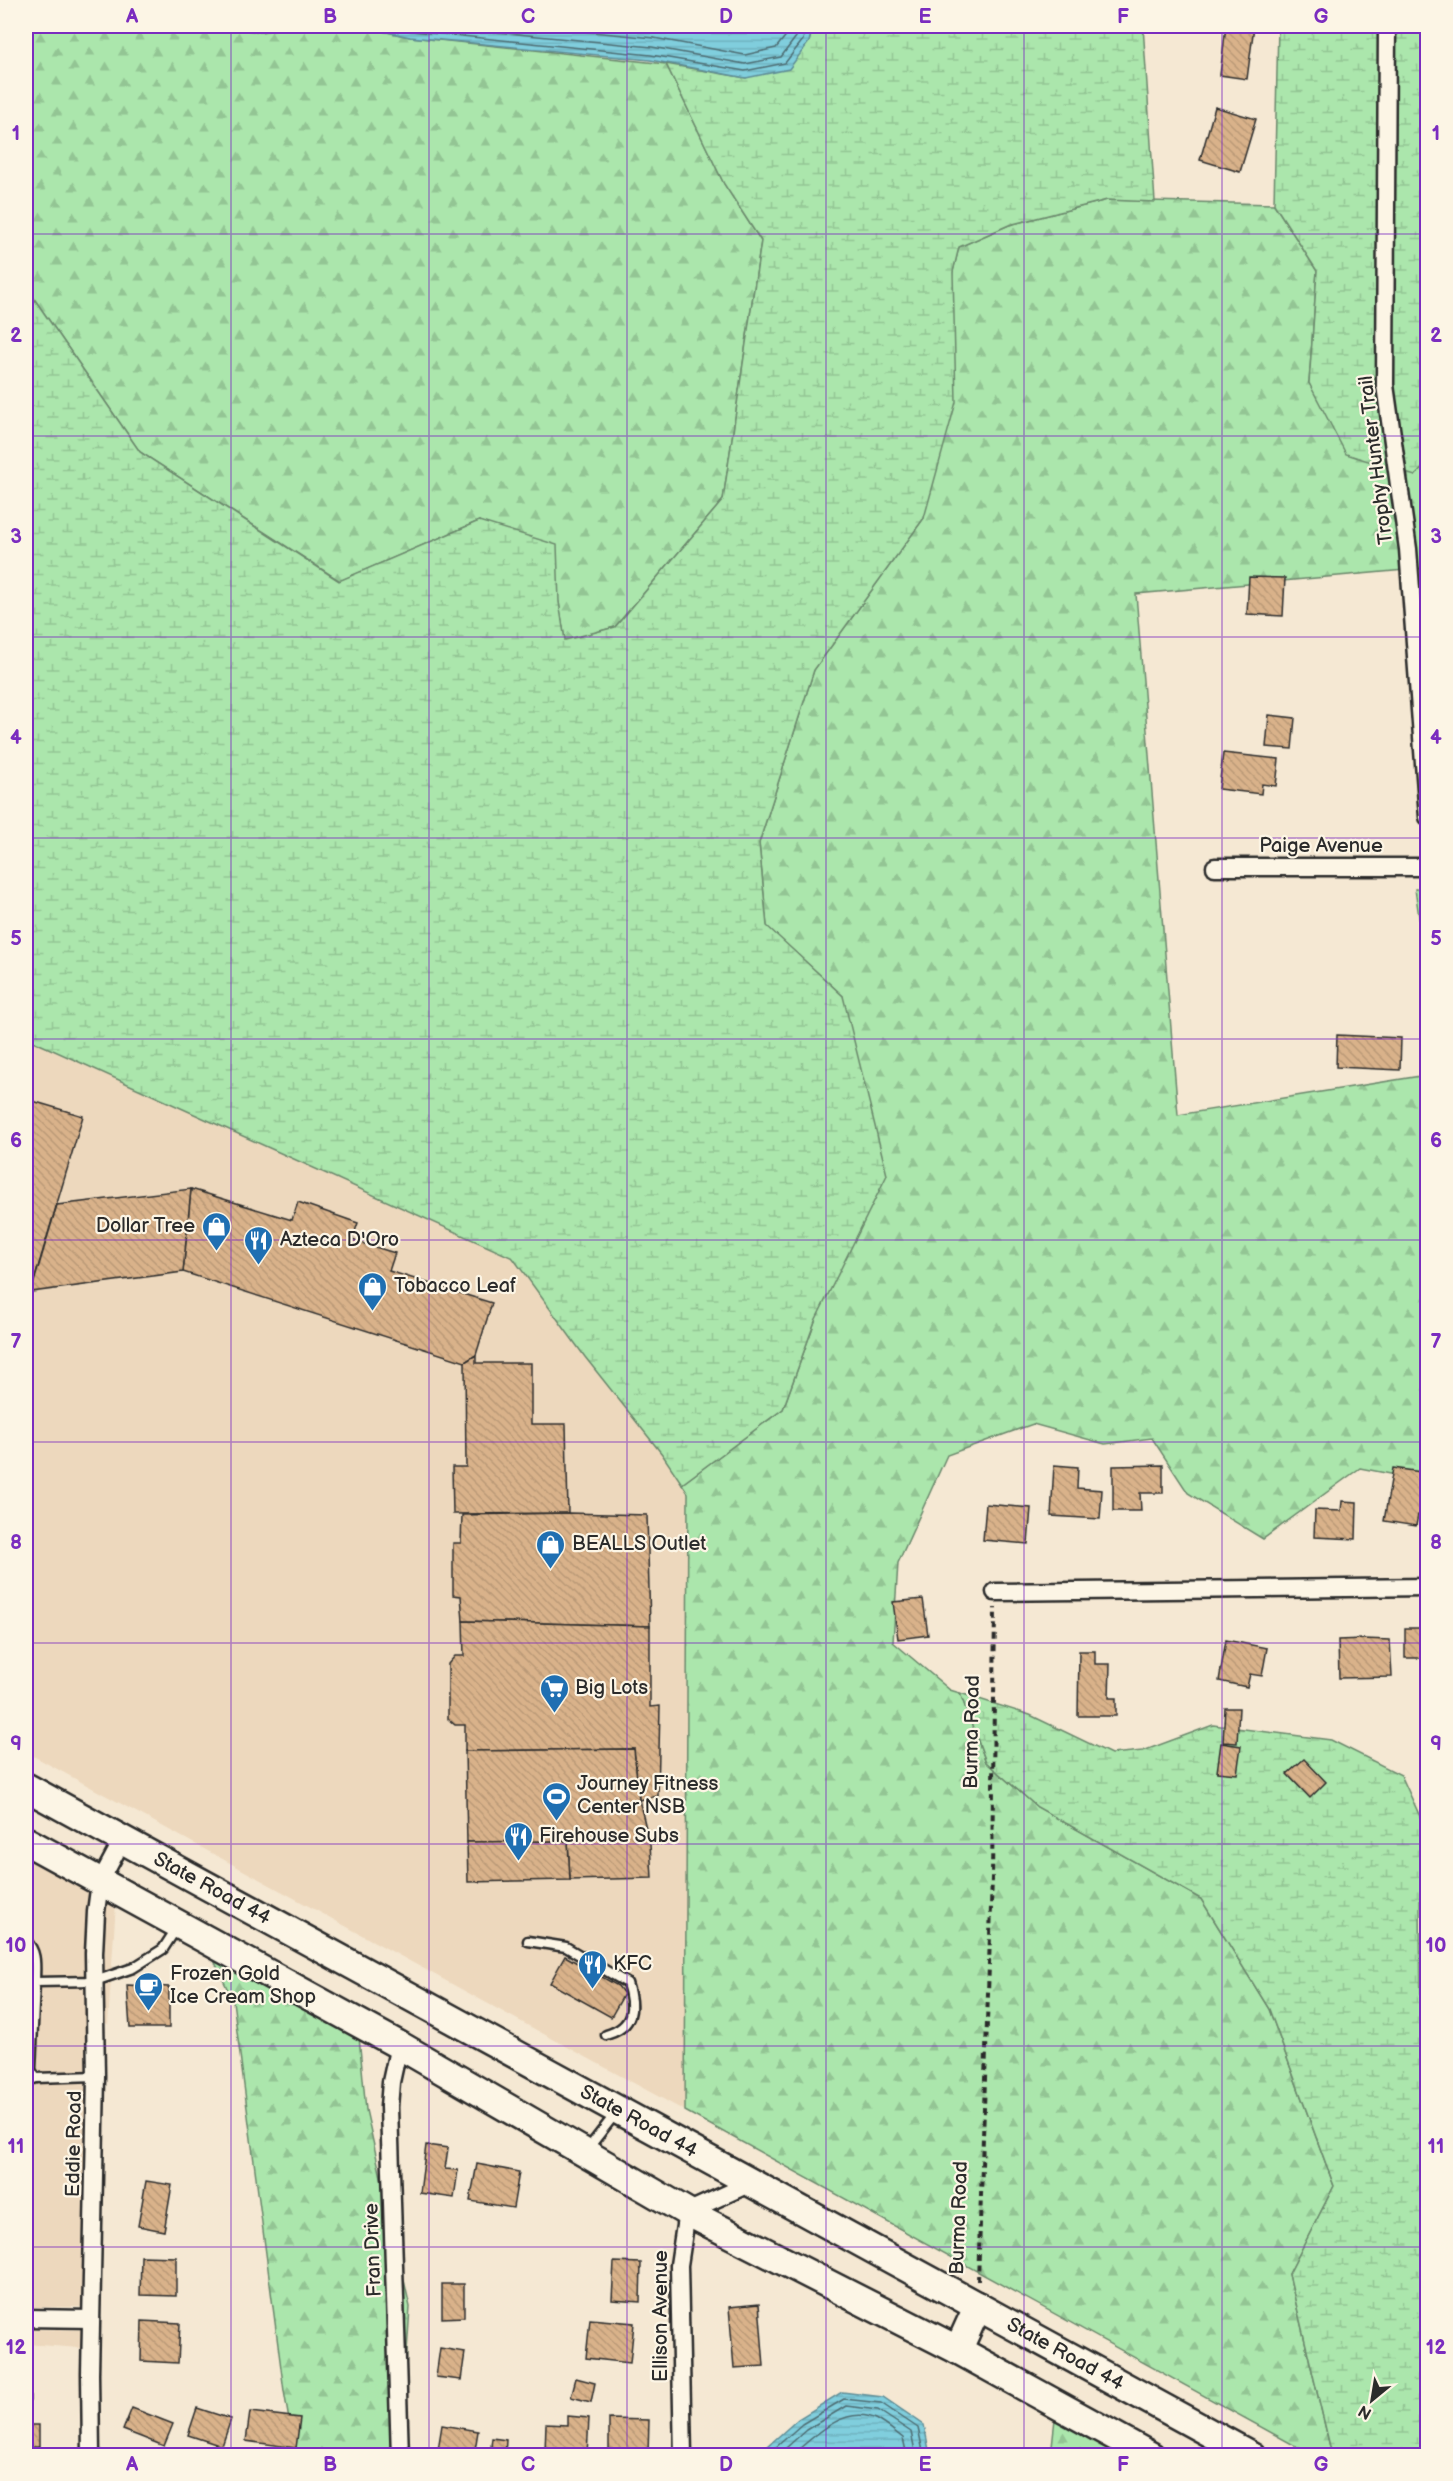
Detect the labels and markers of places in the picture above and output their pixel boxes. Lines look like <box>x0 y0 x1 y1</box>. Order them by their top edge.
shop icon: Dollar Tree <box>200 1210 232 1252</box>
place label: Dollar Tree <box>96 1214 195 1238</box>
restaurant icon: Azteca D'Oro <box>243 1224 275 1266</box>
place label: Azteca D'Oro <box>280 1228 399 1252</box>
shop icon: Tobacco Leaf <box>357 1270 389 1312</box>
place label: Tobacco Leaf <box>394 1274 516 1298</box>
shop icon: BEALLS Outlet <box>535 1528 567 1570</box>
place label: BEALLS Outlet <box>572 1532 706 1556</box>
supermarket icon: Big Lots <box>538 1672 570 1714</box>
place label: Big Lots <box>575 1676 648 1700</box>
place label: Journey Fitness Center NSB <box>577 1772 718 1819</box>
sports icon: Journey Fitness Center NSB <box>540 1780 572 1822</box>
restaurant icon: Firehouse Subs <box>502 1820 534 1862</box>
place label: Firehouse Subs <box>539 1824 679 1848</box>
restaurant icon: KFC <box>576 1948 608 1990</box>
place label: KFC <box>613 1952 652 1976</box>
place label: Frozen Gold Ice Cream Shop <box>170 1962 316 2009</box>
cafe icon: Frozen Gold Ice Cream Shop <box>133 1970 165 2012</box>

